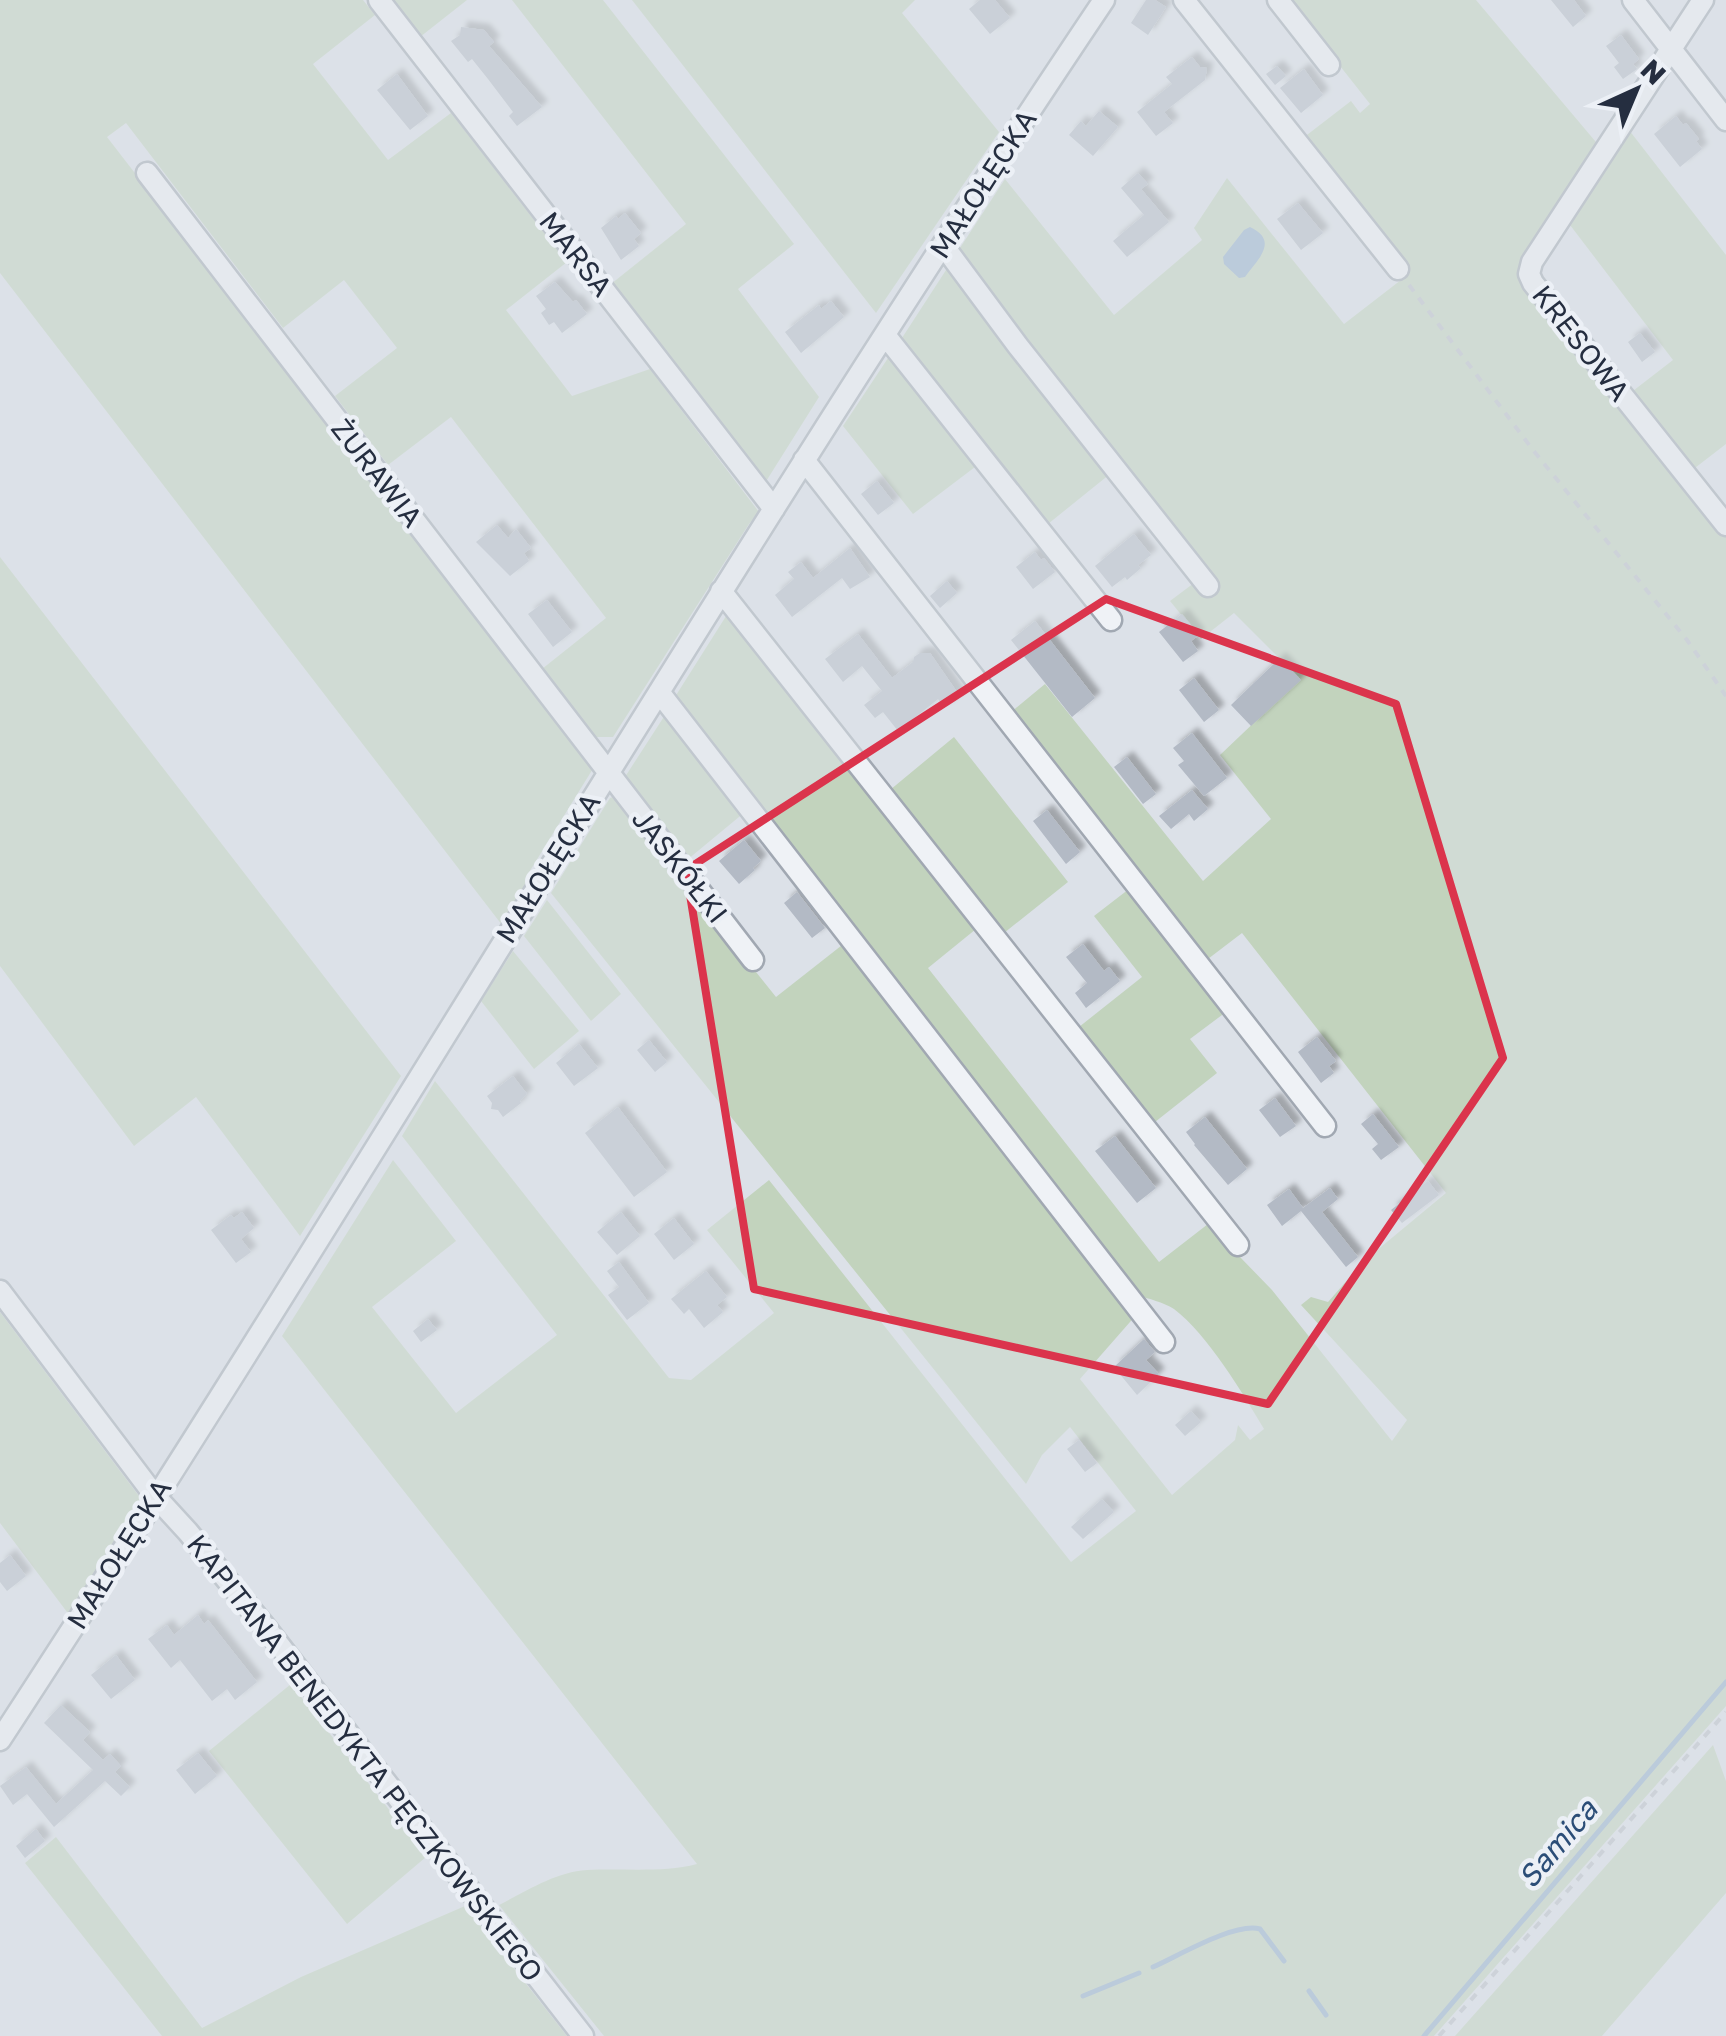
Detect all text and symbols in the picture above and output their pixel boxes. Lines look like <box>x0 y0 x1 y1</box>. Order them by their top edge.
north arrow <box>1586 40 1686 140</box>
text: N <box>1635 52 1673 91</box>
street label: MAŁOŁĘCKA <box>922 103 1043 264</box>
street label: MARSA <box>533 205 620 303</box>
street label: KRESOWA <box>1526 278 1637 407</box>
street label: ŻURAWIA <box>325 412 430 533</box>
street label: MAŁOŁĘCKA <box>489 787 607 949</box>
street label: JASKÓŁKI <box>626 802 735 929</box>
street label: MAŁOŁĘCKA <box>60 1473 178 1635</box>
street label: KAPITANA BENEDYKTA PĘCZKOWSKIEGO <box>181 1528 550 1988</box>
water label: Samica <box>1510 1791 1605 1895</box>

